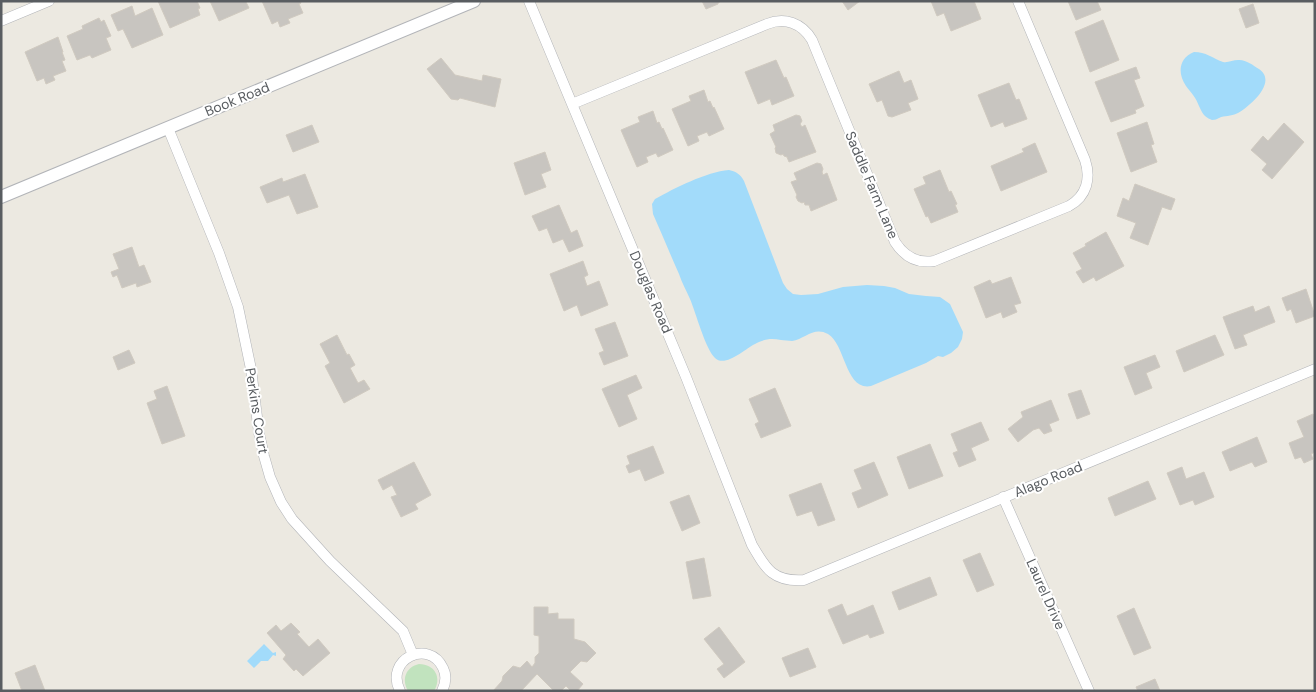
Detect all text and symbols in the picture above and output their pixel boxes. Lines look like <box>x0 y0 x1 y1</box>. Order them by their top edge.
street label: Book Road <box>202 78 272 120</box>
street label: Saddle Farm Lane <box>841 129 903 242</box>
street label: Douglas Road <box>626 248 676 336</box>
street label: Perkins Court <box>241 367 273 455</box>
street label: Alago Road <box>1011 457 1085 501</box>
street label: Laurel Drive <box>1022 556 1070 632</box>

